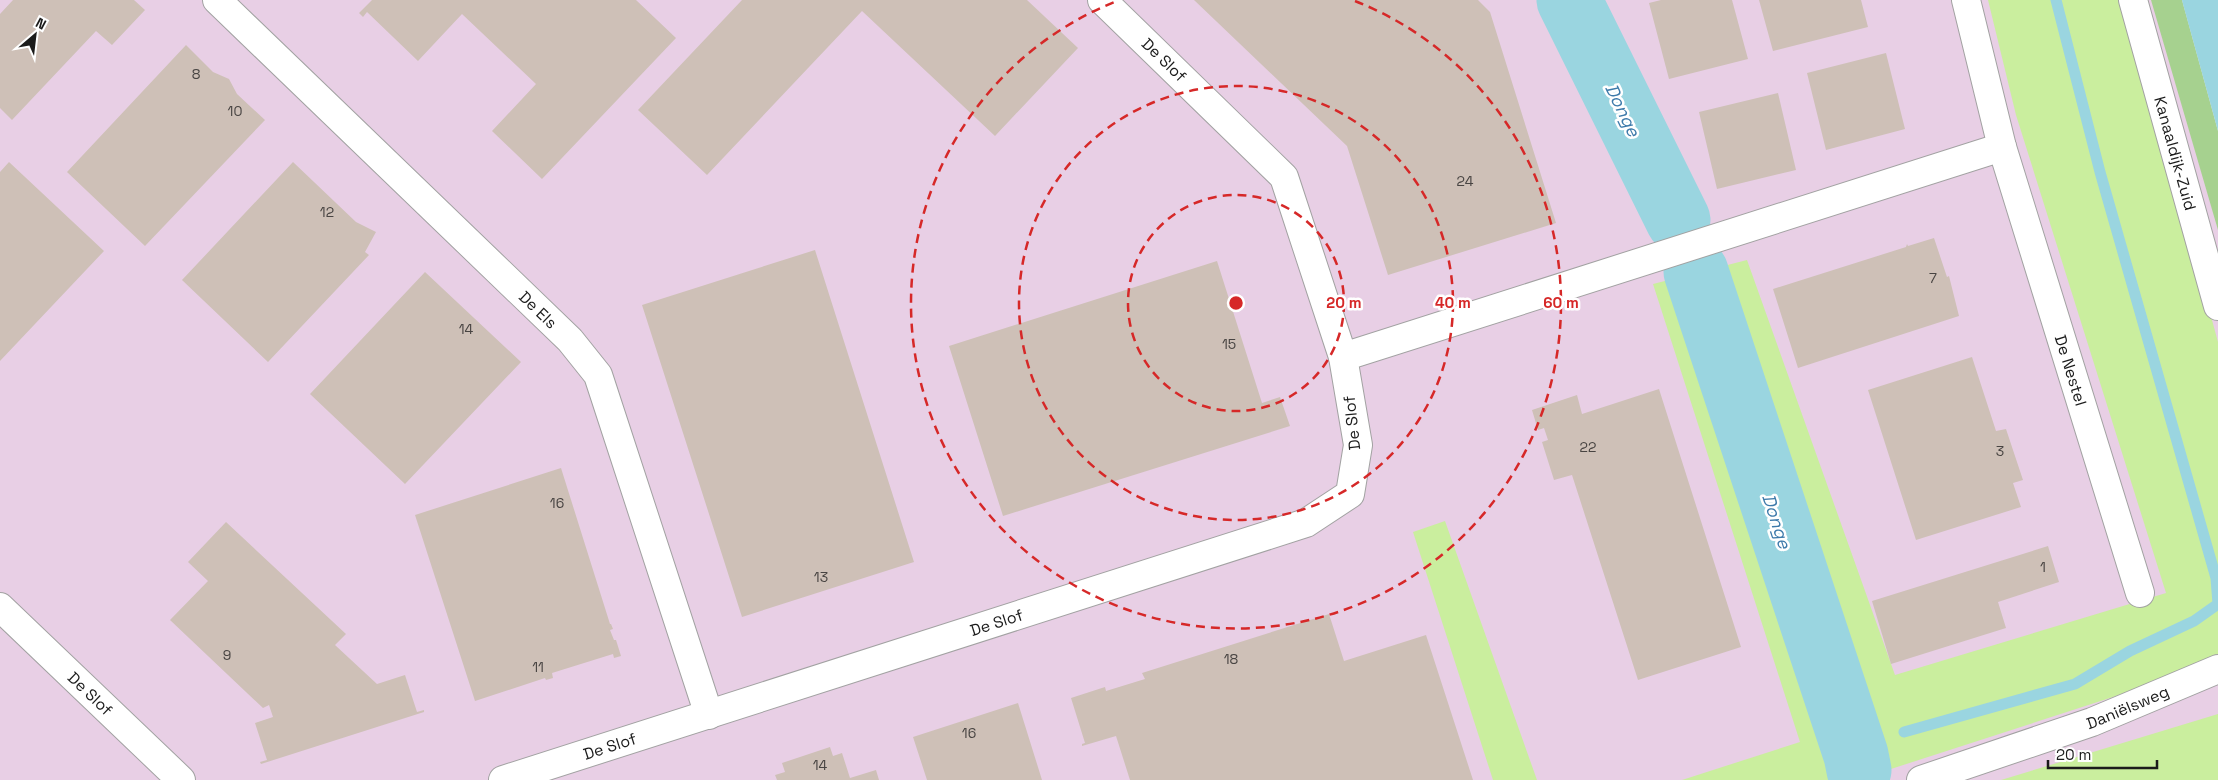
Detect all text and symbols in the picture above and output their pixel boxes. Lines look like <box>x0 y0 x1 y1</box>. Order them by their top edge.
north arrow <box>10 10 60 60</box>
text: N <box>33 13 49 34</box>
street label: De Slof <box>1137 33 1191 87</box>
house number: 8 <box>192 65 201 83</box>
water label: Donge <box>1600 80 1646 142</box>
street label: Kanaaldijk-Zuid <box>2150 94 2201 213</box>
house number: 10 <box>228 102 242 120</box>
house number: 24 <box>1457 172 1474 190</box>
house number: 12 <box>320 203 334 221</box>
house number: 7 <box>1929 269 1937 287</box>
street label: De Els <box>515 286 562 333</box>
text: 20 m <box>1326 293 1362 312</box>
text: 40 m <box>1435 293 1471 312</box>
text: 60 m <box>1543 293 1579 312</box>
centre of rings <box>1227 294 1245 312</box>
house number: 14 <box>459 320 474 338</box>
street label: De Nestel <box>2050 332 2092 408</box>
house number: 15 <box>1222 335 1236 353</box>
street label: De Slof <box>1339 395 1365 451</box>
house number: 22 <box>1580 438 1596 456</box>
house number: 3 <box>1996 442 2004 460</box>
water label: Donge <box>1757 491 1797 553</box>
house number: 16 <box>550 494 564 512</box>
house number: 1 <box>2040 558 2046 576</box>
house number: 13 <box>814 568 828 586</box>
street label: De Slof <box>967 604 1026 640</box>
house number: 9 <box>223 646 231 664</box>
house number: 18 <box>1224 650 1239 668</box>
house number: 11 <box>532 658 544 676</box>
street label: De Slof <box>63 667 117 720</box>
street label: Daniëlsweg <box>2084 680 2172 734</box>
house number: 16 <box>962 724 976 742</box>
street label: De Slof <box>580 728 639 764</box>
scale bar <box>2048 738 2157 770</box>
text: 20 m <box>2056 745 2091 764</box>
house number: 14 <box>813 756 828 774</box>

